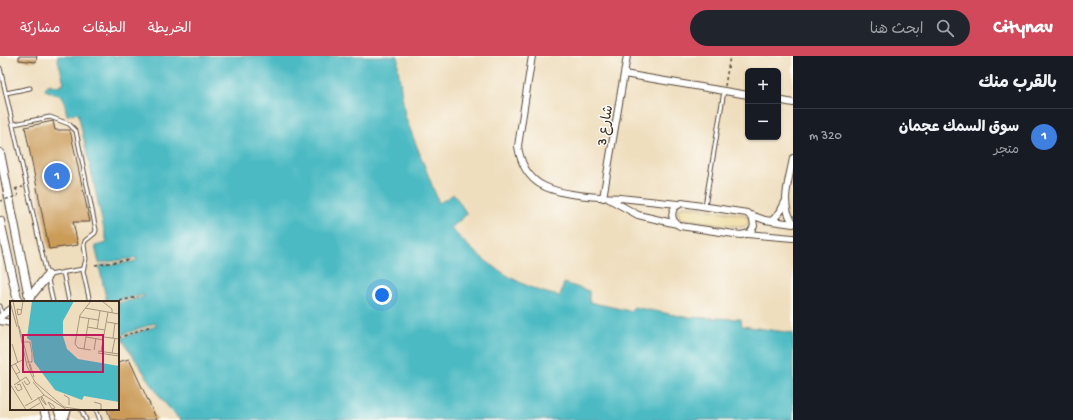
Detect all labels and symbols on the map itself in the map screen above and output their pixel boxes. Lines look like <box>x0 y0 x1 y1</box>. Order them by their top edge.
street label: شارع 3 <box>594 104 618 148</box>
pin: 1 <box>44 161 70 191</box>
your location <box>372 285 392 305</box>
inset map <box>10 301 119 410</box>

